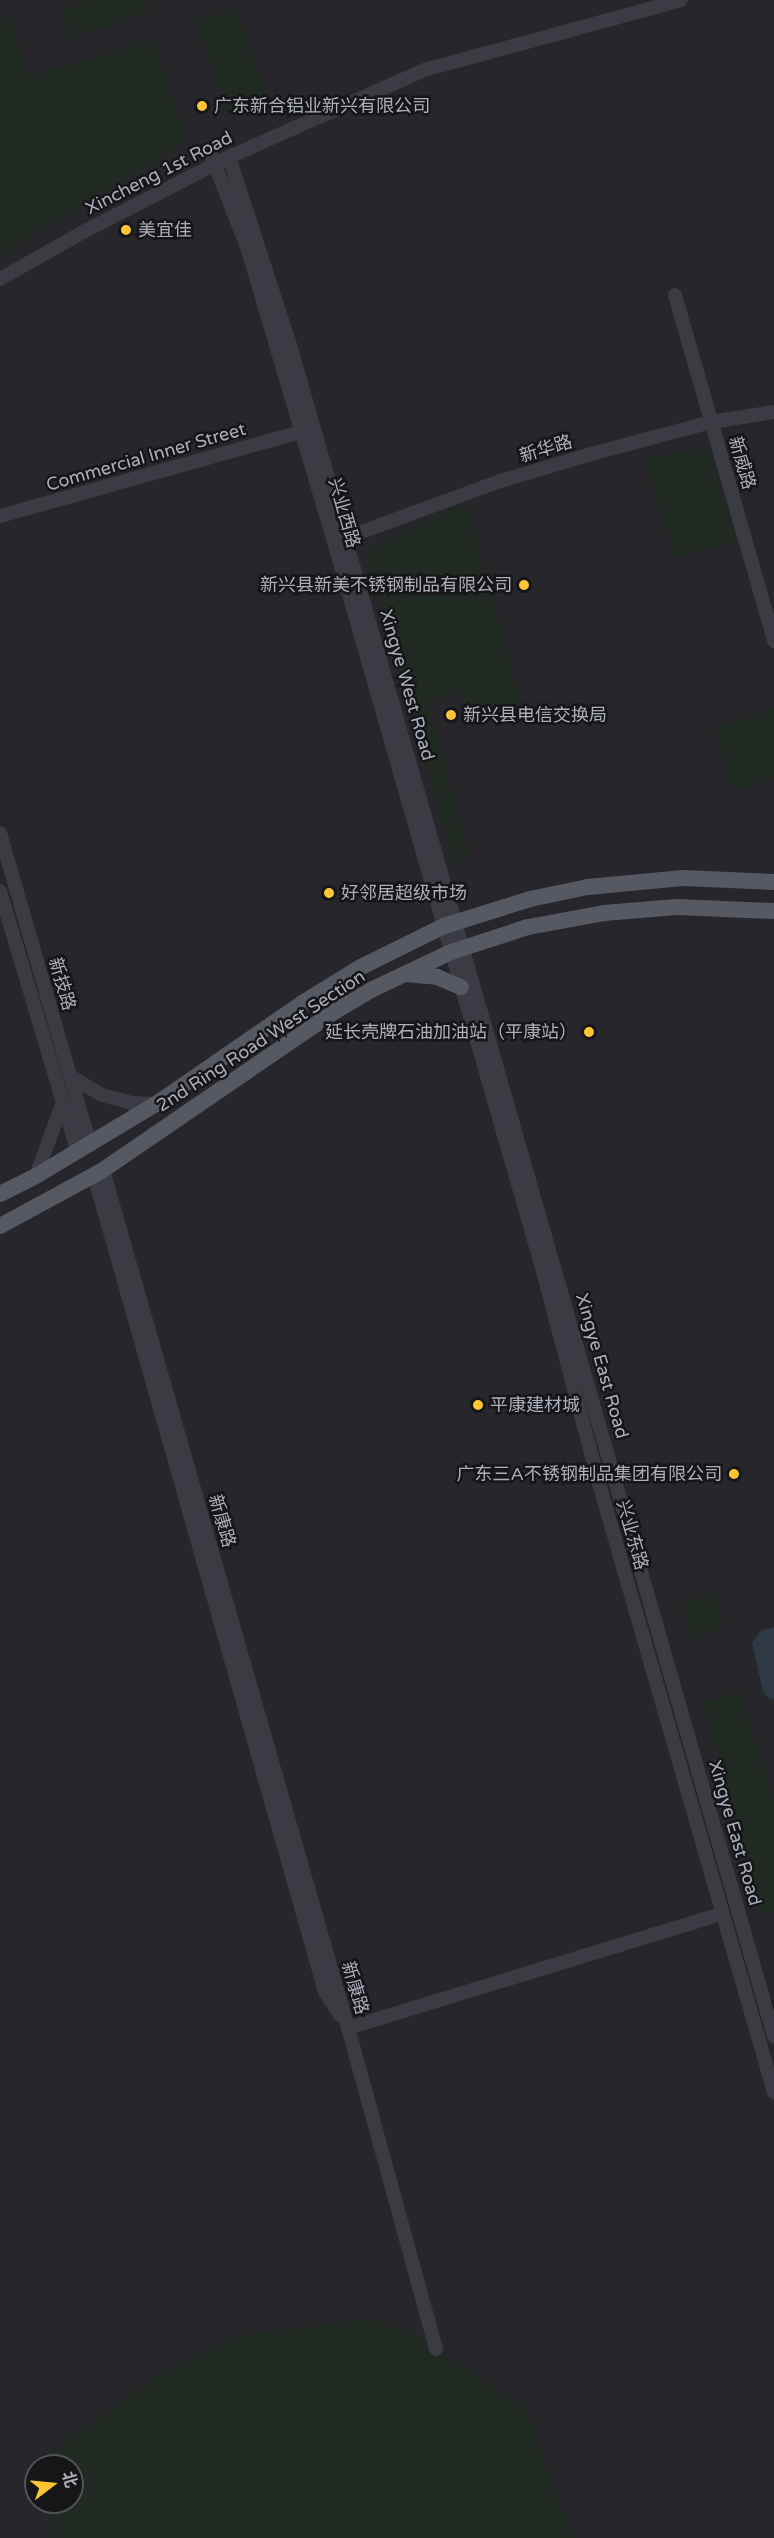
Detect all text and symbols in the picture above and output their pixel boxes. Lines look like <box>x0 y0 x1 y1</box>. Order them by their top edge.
place label: 广东新合铝业新兴有限公司 <box>214 95 430 117</box>
marker: 广东新合铝业新兴有限公司 <box>195 99 209 113</box>
street label: Xincheng 1st Road <box>82 127 236 219</box>
place label: 美宜佳 <box>138 219 192 241</box>
marker: 美宜佳 <box>119 223 133 237</box>
street label: Commercial Inner Street <box>44 418 248 496</box>
street label: 新华路 <box>517 431 575 467</box>
street label: 新威路 <box>724 434 760 492</box>
street label: 兴业西路 <box>324 475 364 551</box>
place label: 新兴县新美不锈钢制品有限公司 <box>260 574 512 596</box>
marker: 新兴县新美不锈钢制品有限公司 <box>517 578 531 592</box>
street label: Xingye West Road <box>375 607 439 763</box>
place label: 新兴县电信交换局 <box>463 704 607 726</box>
marker: 新兴县电信交换局 <box>444 708 458 722</box>
place label: 好邻居超级市场 <box>341 882 467 904</box>
marker: 好邻居超级市场 <box>322 886 336 900</box>
street label: 新技路 <box>44 955 80 1013</box>
street label: 2nd Ring Road West Section <box>153 965 369 1117</box>
place label: 延长壳牌石油加油站（平康站） <box>325 1021 577 1043</box>
marker: 延长壳牌石油加油站（平康站） <box>582 1025 596 1039</box>
street label: Xingye East Road <box>571 1291 633 1441</box>
place label: 平康建材城 <box>490 1394 580 1416</box>
marker: 平康建材城 <box>471 1398 485 1412</box>
place label: 广东三A不锈钢制品集团有限公司 <box>457 1463 722 1485</box>
marker: 广东三A不锈钢制品集团有限公司 <box>727 1467 741 1481</box>
street label: 新康路 <box>204 1492 240 1550</box>
street label: 兴业东路 <box>612 1497 652 1573</box>
street label: Xingye East Road <box>704 1758 766 1908</box>
street label: 新康路 <box>337 1959 373 2017</box>
north arrow <box>24 2454 84 2514</box>
text: 北 <box>58 2469 81 2490</box>

